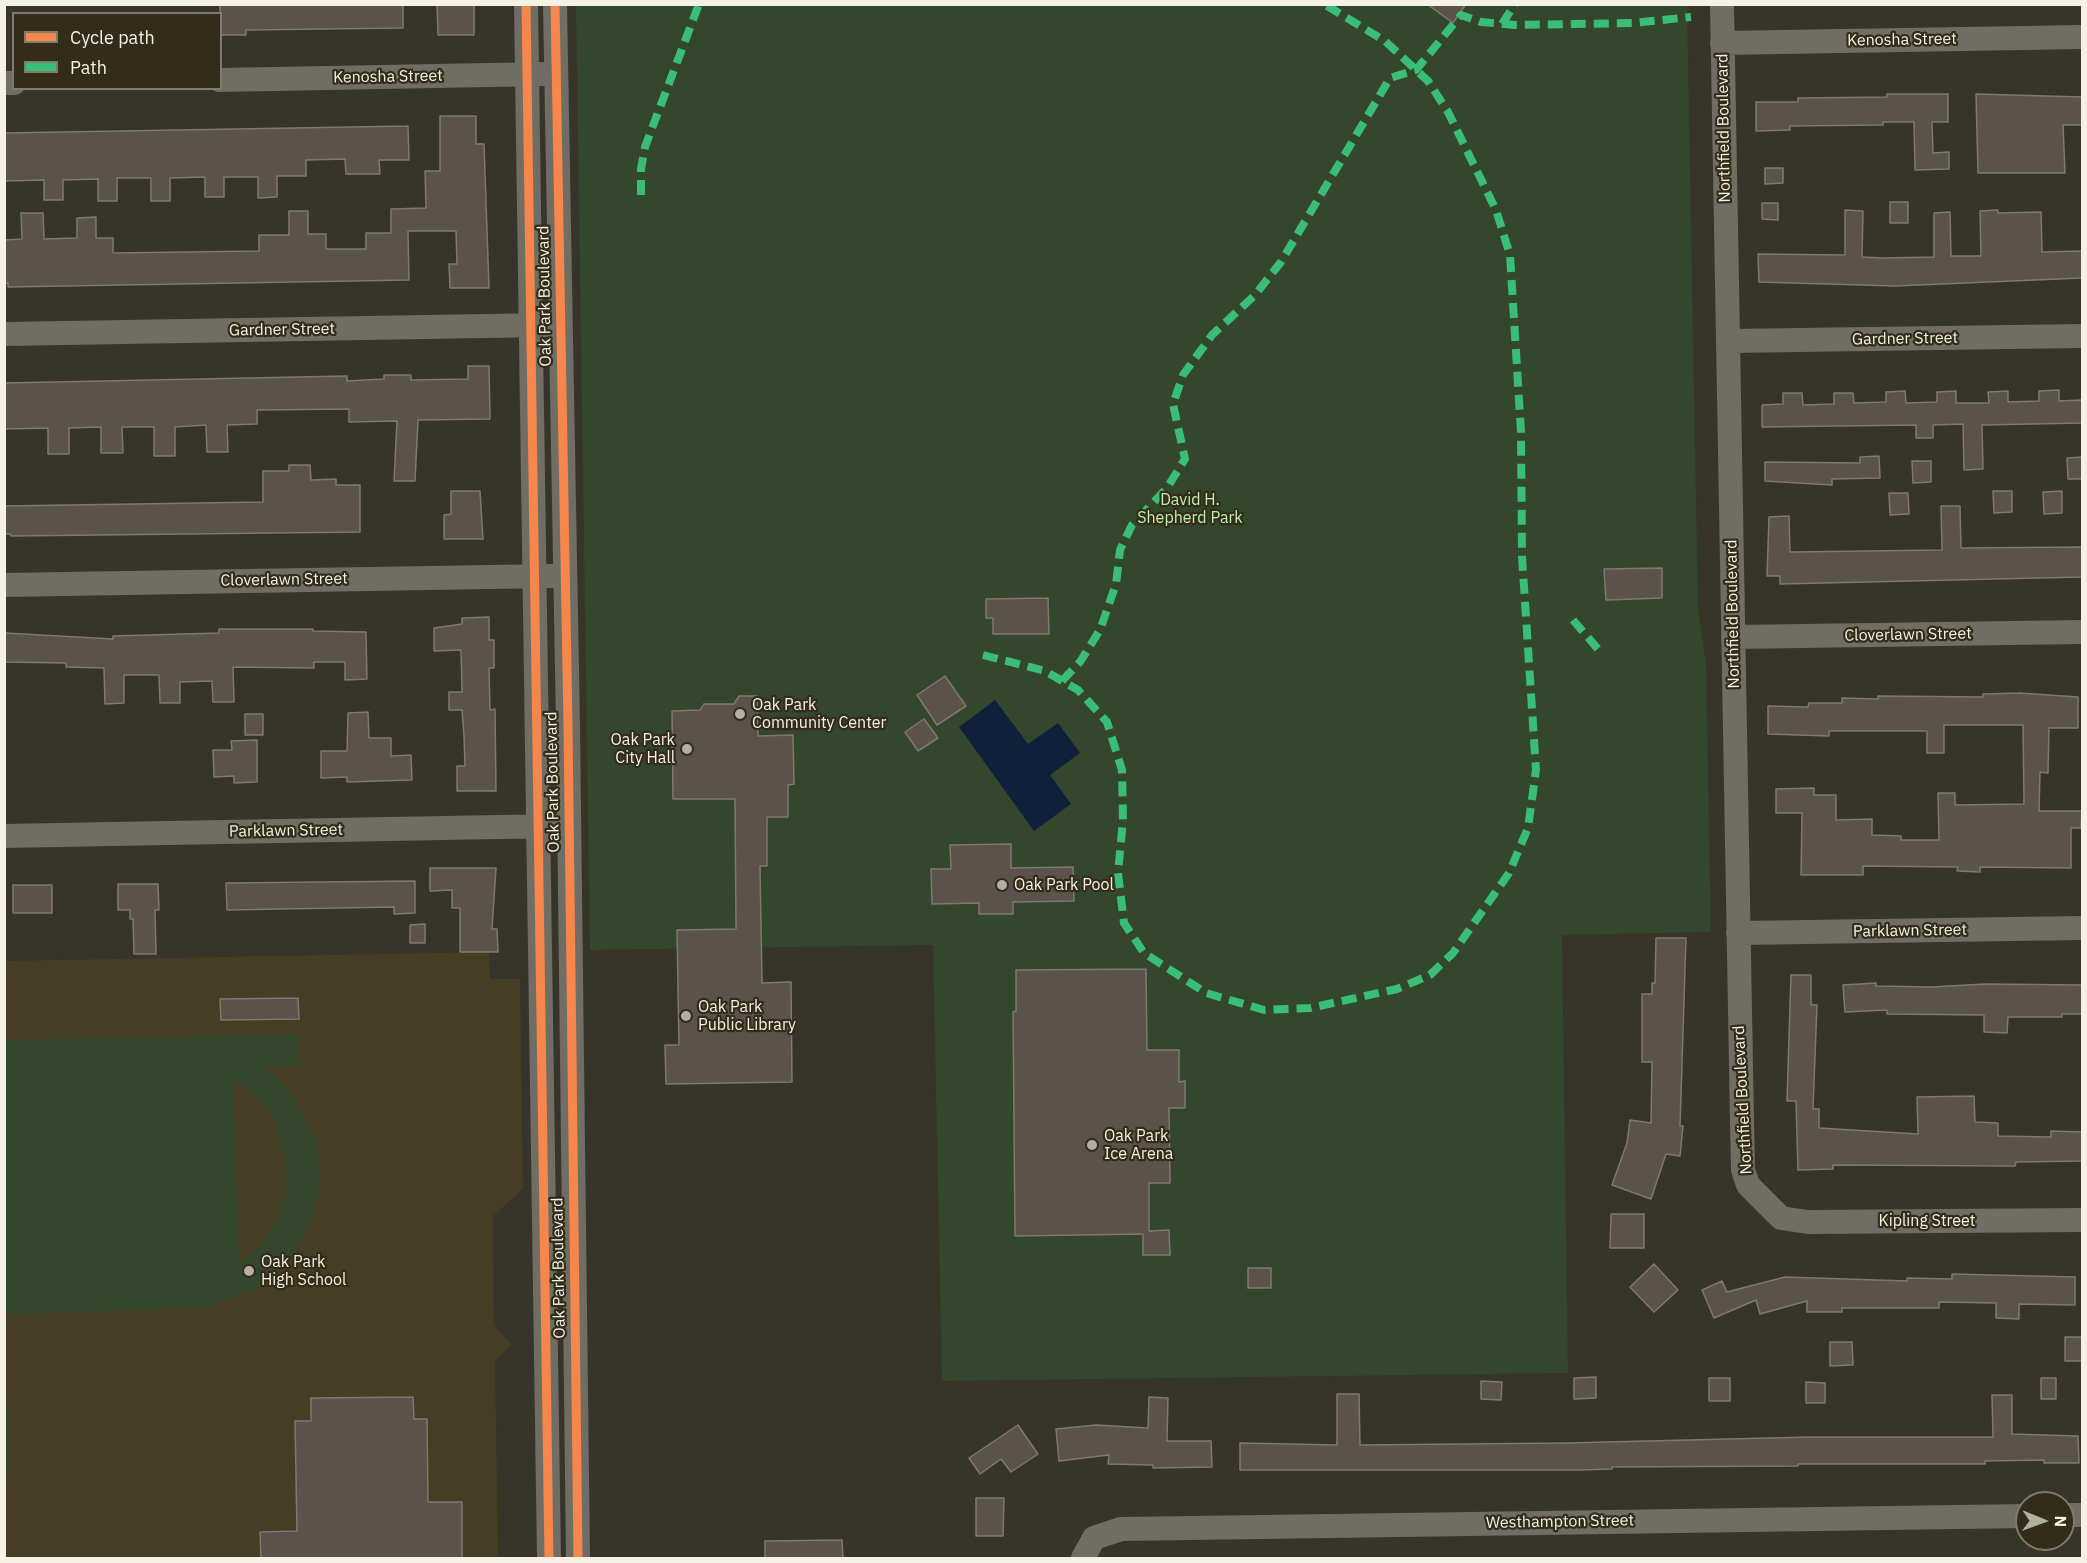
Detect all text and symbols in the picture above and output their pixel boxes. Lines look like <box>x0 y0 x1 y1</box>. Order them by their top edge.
legend <box>12 12 222 90</box>
text: Cycle path <box>70 26 155 49</box>
street label: Kenosha Street <box>1847 29 1957 51</box>
street label: Northfield Boulevard <box>1713 53 1735 203</box>
text: Path <box>70 56 107 79</box>
street label: Kenosha Street <box>333 66 443 88</box>
street label: Oak Park Boulevard <box>534 225 556 367</box>
street label: Gardner Street <box>229 319 335 341</box>
street label: Gardner Street <box>1852 328 1958 350</box>
park label: David H. Shepherd Park <box>1137 490 1243 528</box>
street label: Northfield Boulevard <box>1722 539 1744 689</box>
street label: Cloverlawn Street <box>220 569 348 591</box>
street label: Cloverlawn Street <box>1844 624 1972 646</box>
place label: Oak Park Community Center <box>752 695 886 733</box>
marker: Oak Park Community Center <box>733 707 747 721</box>
street label: Oak Park Boulevard <box>542 711 564 853</box>
place label: Oak Park City Hall <box>611 730 675 768</box>
marker: Oak Park City Hall <box>680 742 694 756</box>
street label: Parklawn Street <box>229 820 343 842</box>
place label: Oak Park Pool <box>1014 875 1114 895</box>
marker: Oak Park Pool <box>995 878 1009 892</box>
street label: Parklawn Street <box>1853 920 1967 942</box>
place label: Oak Park Public Library <box>698 997 796 1035</box>
marker: Oak Park Public Library <box>679 1009 693 1023</box>
street label: Northfield Boulevard <box>1730 1025 1756 1175</box>
place label: Oak Park Ice Arena <box>1104 1126 1173 1164</box>
marker: Oak Park Ice Arena <box>1085 1138 1099 1152</box>
street label: Oak Park Boulevard <box>548 1197 570 1339</box>
street label: Kipling Street <box>1879 1211 1975 1231</box>
place label: Oak Park High School <box>261 1252 346 1290</box>
marker: Oak Park High School <box>242 1264 256 1278</box>
north arrow <box>2015 1491 2075 1551</box>
street label: Westhampton Street <box>1486 1511 1634 1533</box>
text: N <box>2051 1515 2071 1527</box>

